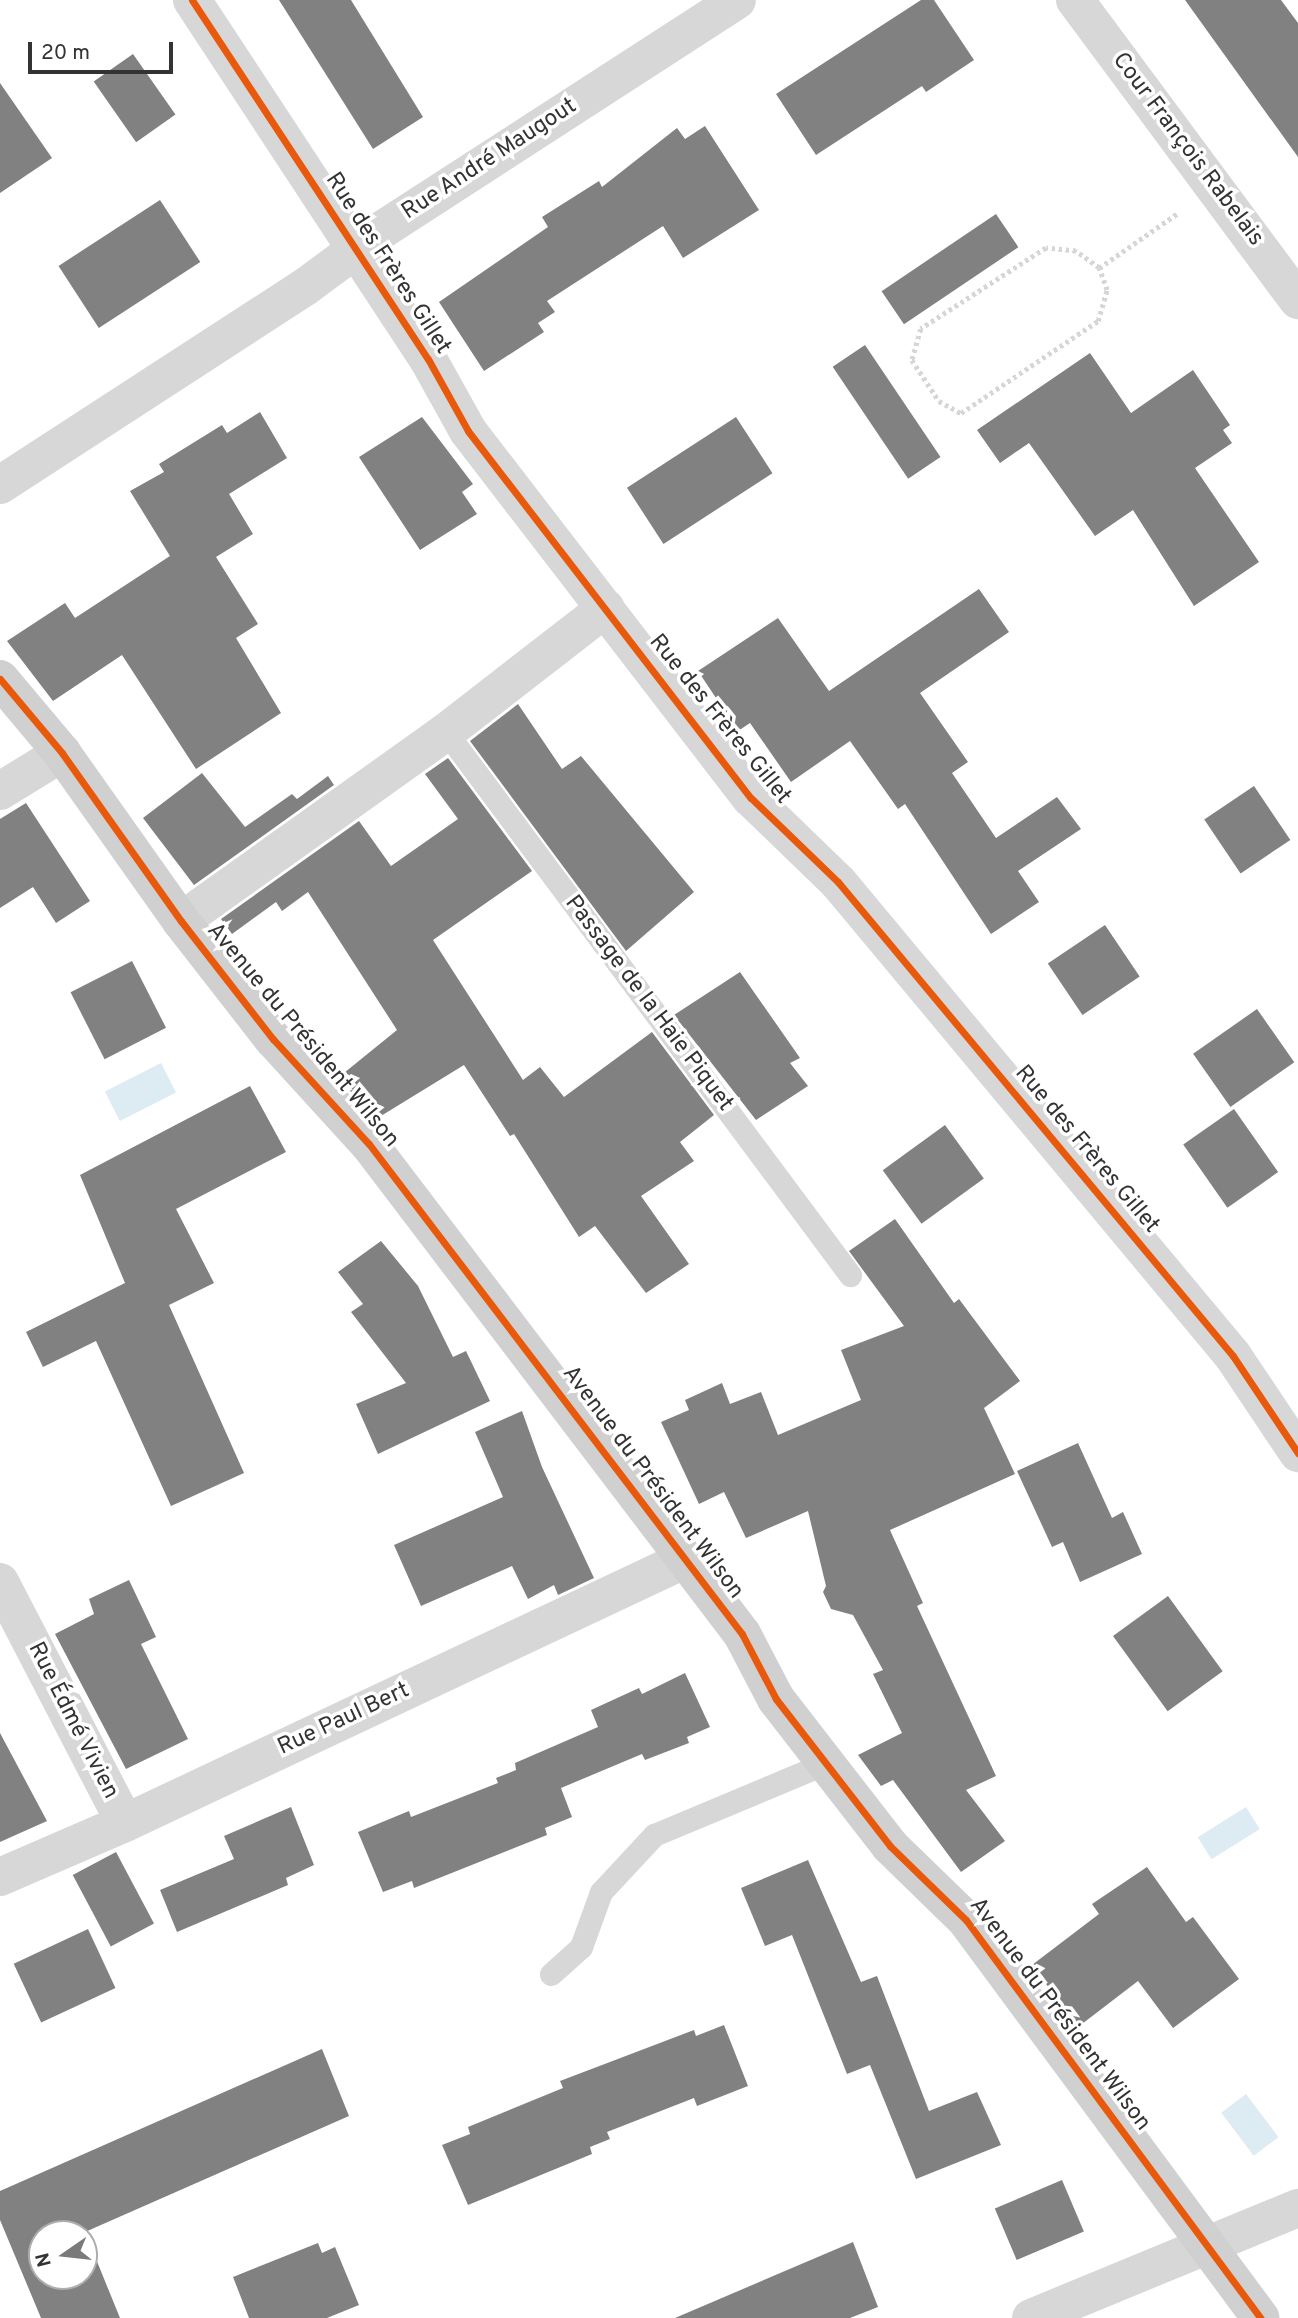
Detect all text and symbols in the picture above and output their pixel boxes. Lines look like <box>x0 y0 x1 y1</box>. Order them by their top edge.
scale bar <box>32 28 177 72</box>
text: 20 m <box>41 40 90 67</box>
street label: Cour François Rabelais <box>1105 48 1269 252</box>
street label: Rue André Maugout <box>397 93 583 227</box>
street label: Rue des Frères Gillet <box>318 168 456 360</box>
street label: Rue des Frères Gillet <box>642 629 796 811</box>
street label: Passage de la Haie Piquet <box>558 891 738 1117</box>
street label: Avenue du Président Wilson <box>200 918 404 1154</box>
street label: Rue des Frères Gillet <box>1008 1060 1164 1240</box>
street label: Avenue du Président Wilson <box>555 1361 749 1605</box>
street label: Rue Édmé Vivien <box>20 1638 124 1804</box>
street label: Rue Paul Bert <box>274 1677 414 1763</box>
street label: Avenue du Président Wilson <box>962 1893 1156 2137</box>
north arrow <box>28 2220 98 2290</box>
text: N <box>31 2250 58 2269</box>

